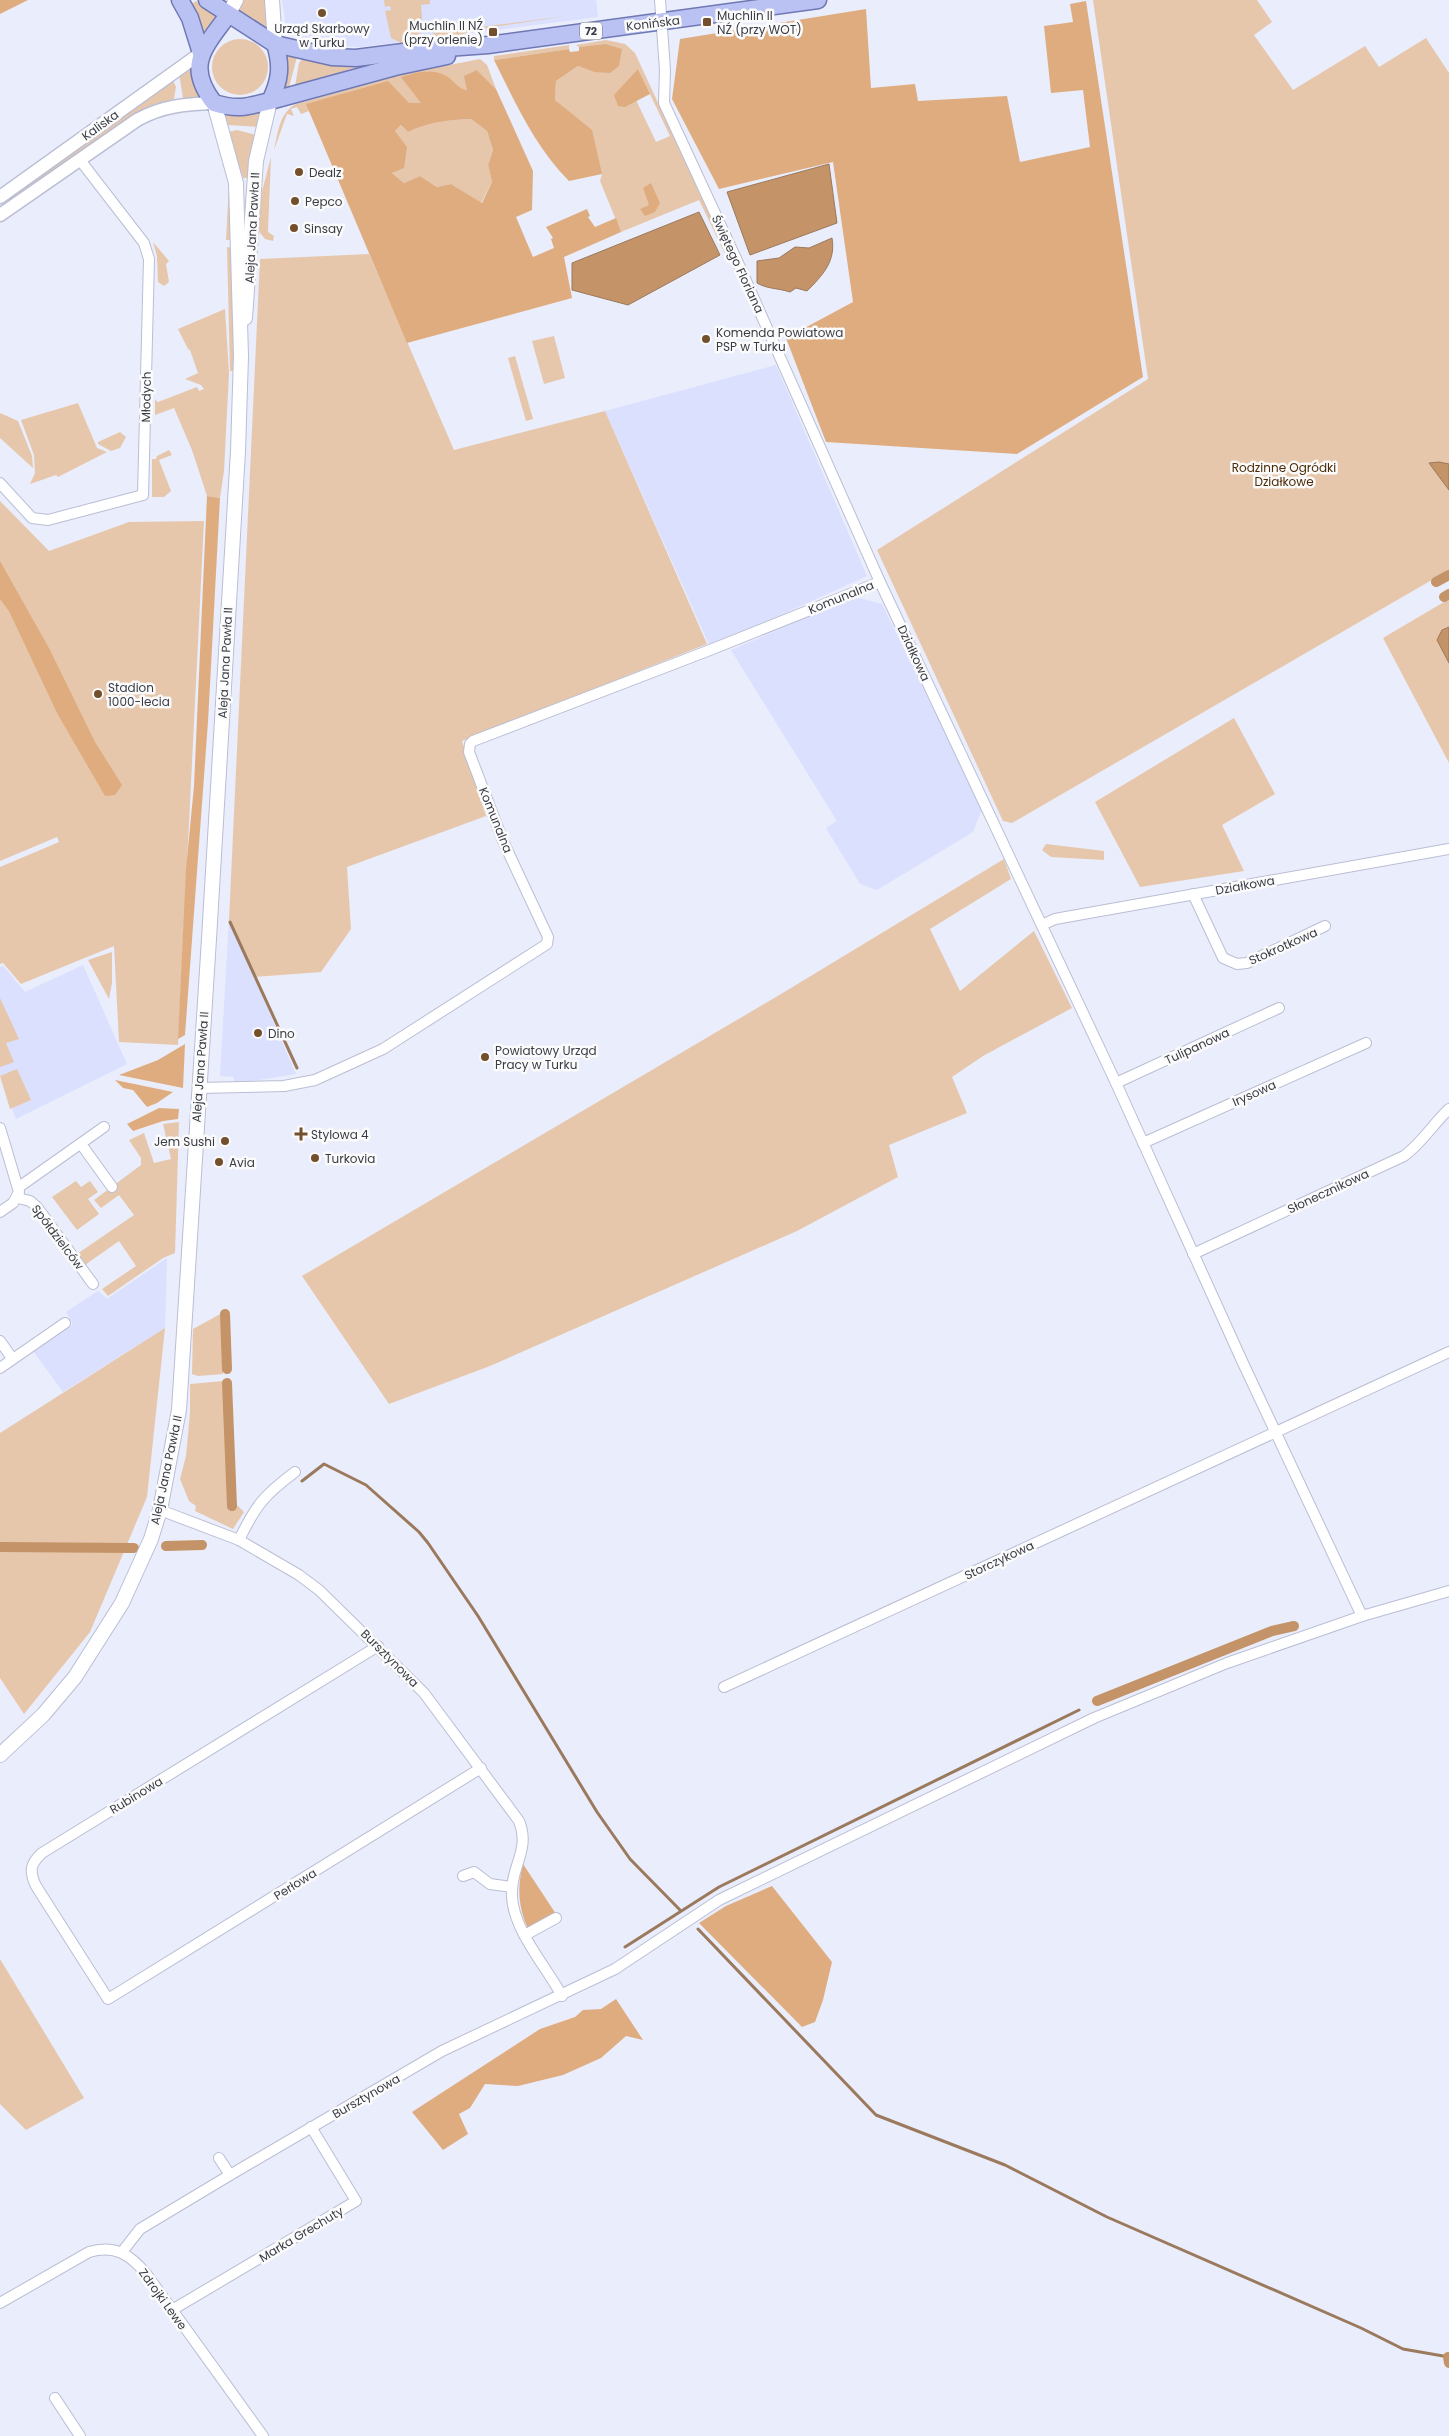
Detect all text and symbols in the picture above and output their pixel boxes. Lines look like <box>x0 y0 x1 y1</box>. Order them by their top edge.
marker: Urząd Skarbowy w Turku <box>316 7 328 19</box>
place label: Muchlin II NŹ (przy WOT) <box>717 7 802 38</box>
street label: Konińska <box>625 11 681 35</box>
marker: Muchlin II NŹ (przy WOT) <box>701 16 713 28</box>
place label: Muchlin II NŹ (przy orlenie) <box>403 17 483 48</box>
place label: Urząd Skarbowy w Turku <box>274 20 370 51</box>
road number: 72 <box>580 22 602 40</box>
marker: Muchlin II NŹ (przy orlenie) <box>487 26 499 38</box>
street label: Kaliska <box>78 106 122 144</box>
place label: Dealz <box>309 164 341 181</box>
marker: Dealz <box>293 166 305 178</box>
street label: Aleja Jana Pawła II <box>241 172 263 284</box>
place label: Pepco <box>305 193 343 210</box>
marker: Pepco <box>289 195 301 207</box>
street label: Świętego Floriana <box>708 212 768 316</box>
place label: Sinsay <box>304 220 343 237</box>
marker: Sinsay <box>288 222 300 234</box>
place label: Komenda Powiatowa PSP w Turku <box>716 324 843 355</box>
marker: Komenda Powiatowa PSP w Turku <box>700 333 712 345</box>
street label: Młodych <box>137 371 155 423</box>
park label: Rodzinne Ogródki Działkowe <box>1232 459 1336 490</box>
street label: Komunalna <box>806 576 876 618</box>
street label: Aleja Jana Pawła II <box>214 607 236 719</box>
street label: Działkowa <box>894 622 934 684</box>
place label: Stadion 1000-lecia <box>108 679 170 710</box>
marker: Stadion 1000-lecia <box>92 688 104 700</box>
street label: Komunalna <box>475 785 517 855</box>
street label: Działkowa <box>1214 871 1276 899</box>
street label: Stokrotkowa <box>1246 923 1320 969</box>
street label: Aleja Jana Pawła II <box>188 1011 212 1123</box>
street label: Tulipanowa <box>1162 1024 1232 1068</box>
place label: Dino <box>268 1025 295 1042</box>
marker: Dino <box>252 1027 264 1039</box>
place label: Powiatowy Urząd Pracy w Turku <box>495 1042 597 1073</box>
marker: Powiatowy Urząd Pracy w Turku <box>479 1051 491 1063</box>
street label: Irysowa <box>1229 1076 1279 1110</box>
place label: Stylowa 4 <box>311 1126 369 1143</box>
marker: Stylowa 4 <box>295 1128 307 1140</box>
place label: Jem Sushi <box>154 1133 215 1150</box>
marker: Jem Sushi <box>219 1135 231 1147</box>
place label: Turkovia <box>325 1150 375 1167</box>
marker: Turkovia <box>309 1152 321 1164</box>
place label: Avia <box>229 1154 255 1171</box>
marker: Avia <box>213 1156 225 1168</box>
street label: Słonecznikowa <box>1285 1165 1371 1217</box>
street label: Spółdzielców <box>28 1201 88 1273</box>
street label: Aleja Jana Pawła II <box>146 1414 186 1526</box>
street label: Storczykowa <box>961 1536 1037 1584</box>
street label: Bursztynowa <box>357 1625 423 1691</box>
street label: Rubinowa <box>106 1772 166 1818</box>
street label: Perłowa <box>270 1864 320 1904</box>
street label: Bursztynowa <box>329 2070 403 2122</box>
street label: Marka Grechuty <box>256 2202 346 2266</box>
street label: Zdrojki Lewe <box>135 2265 191 2333</box>

